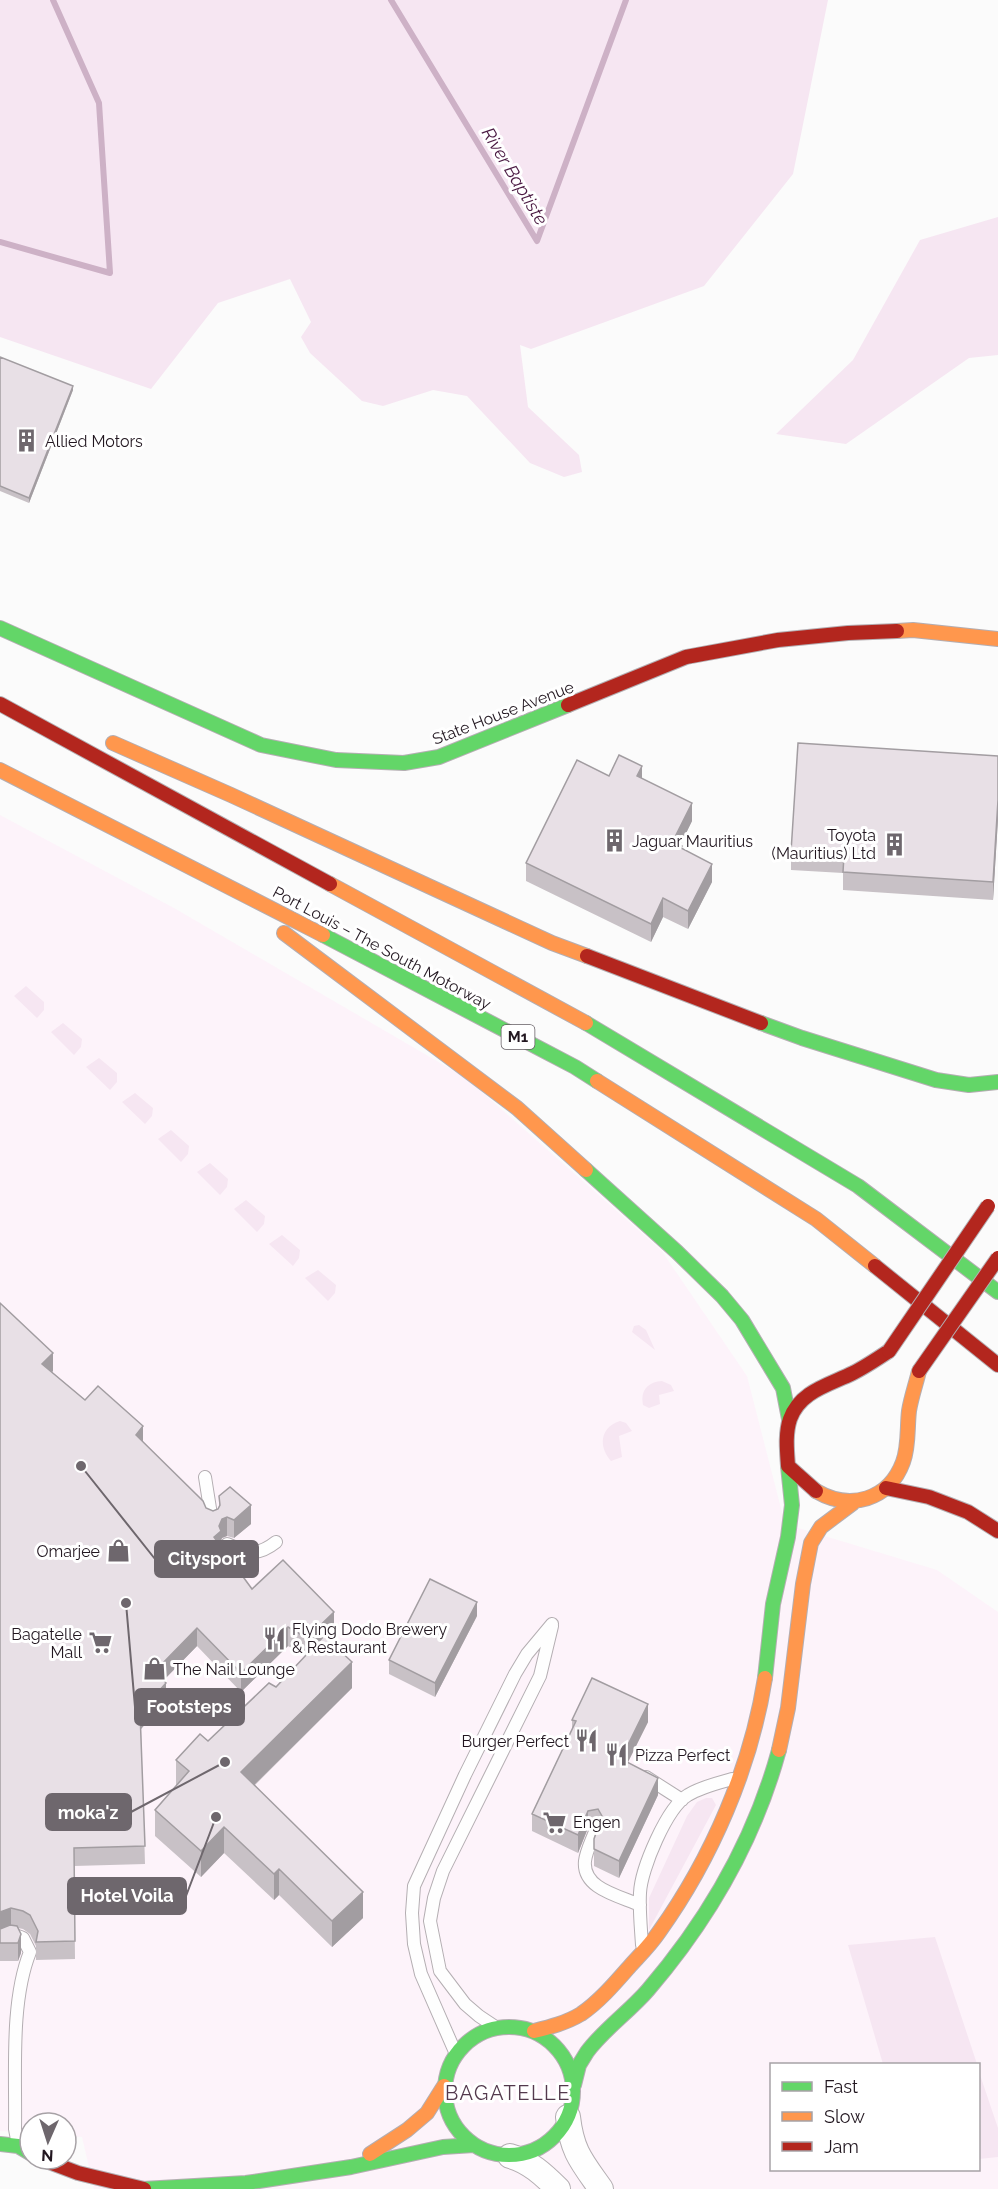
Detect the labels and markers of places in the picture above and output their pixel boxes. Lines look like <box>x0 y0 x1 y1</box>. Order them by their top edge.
building icon: Allied Motors <box>14 428 40 454</box>
place label: Allied Motors <box>45 432 143 451</box>
place label: Toyota (Mauritius) Ltd <box>772 826 876 863</box>
building icon: Jaguar Mauritius <box>601 828 627 854</box>
building icon: Toyota (Mauritius) Ltd <box>881 831 907 857</box>
place label: Jaguar Mauritius <box>632 832 753 851</box>
shop icon: Omarjee <box>105 1538 131 1564</box>
callout: Citysport <box>155 1541 258 1577</box>
place label: Omarjee <box>37 1542 100 1561</box>
place label: Flying Dodo Brewery & Restaurant <box>292 1620 447 1657</box>
place label: Bagatelle Mall <box>11 1625 83 1662</box>
restaurant icon: Flying Dodo Brewery & Restaurant <box>261 1625 287 1651</box>
supermarket icon: Bagatelle Mall <box>87 1630 113 1656</box>
shop icon: The Nail Lounge <box>142 1656 168 1682</box>
place label: The Nail Lounge <box>173 1660 295 1679</box>
callout: Footsteps <box>135 1689 244 1725</box>
restaurant icon: Burger Perfect <box>574 1728 600 1754</box>
place label: Burger Perfect <box>461 1732 570 1751</box>
restaurant icon: Pizza Perfect <box>604 1742 630 1768</box>
place label: Pizza Perfect <box>635 1746 731 1765</box>
callout: moka'z <box>46 1794 131 1830</box>
supermarket icon: Engen <box>542 1809 568 1835</box>
place label: Engen <box>573 1813 621 1832</box>
callout: Hotel Voila <box>68 1878 186 1914</box>

